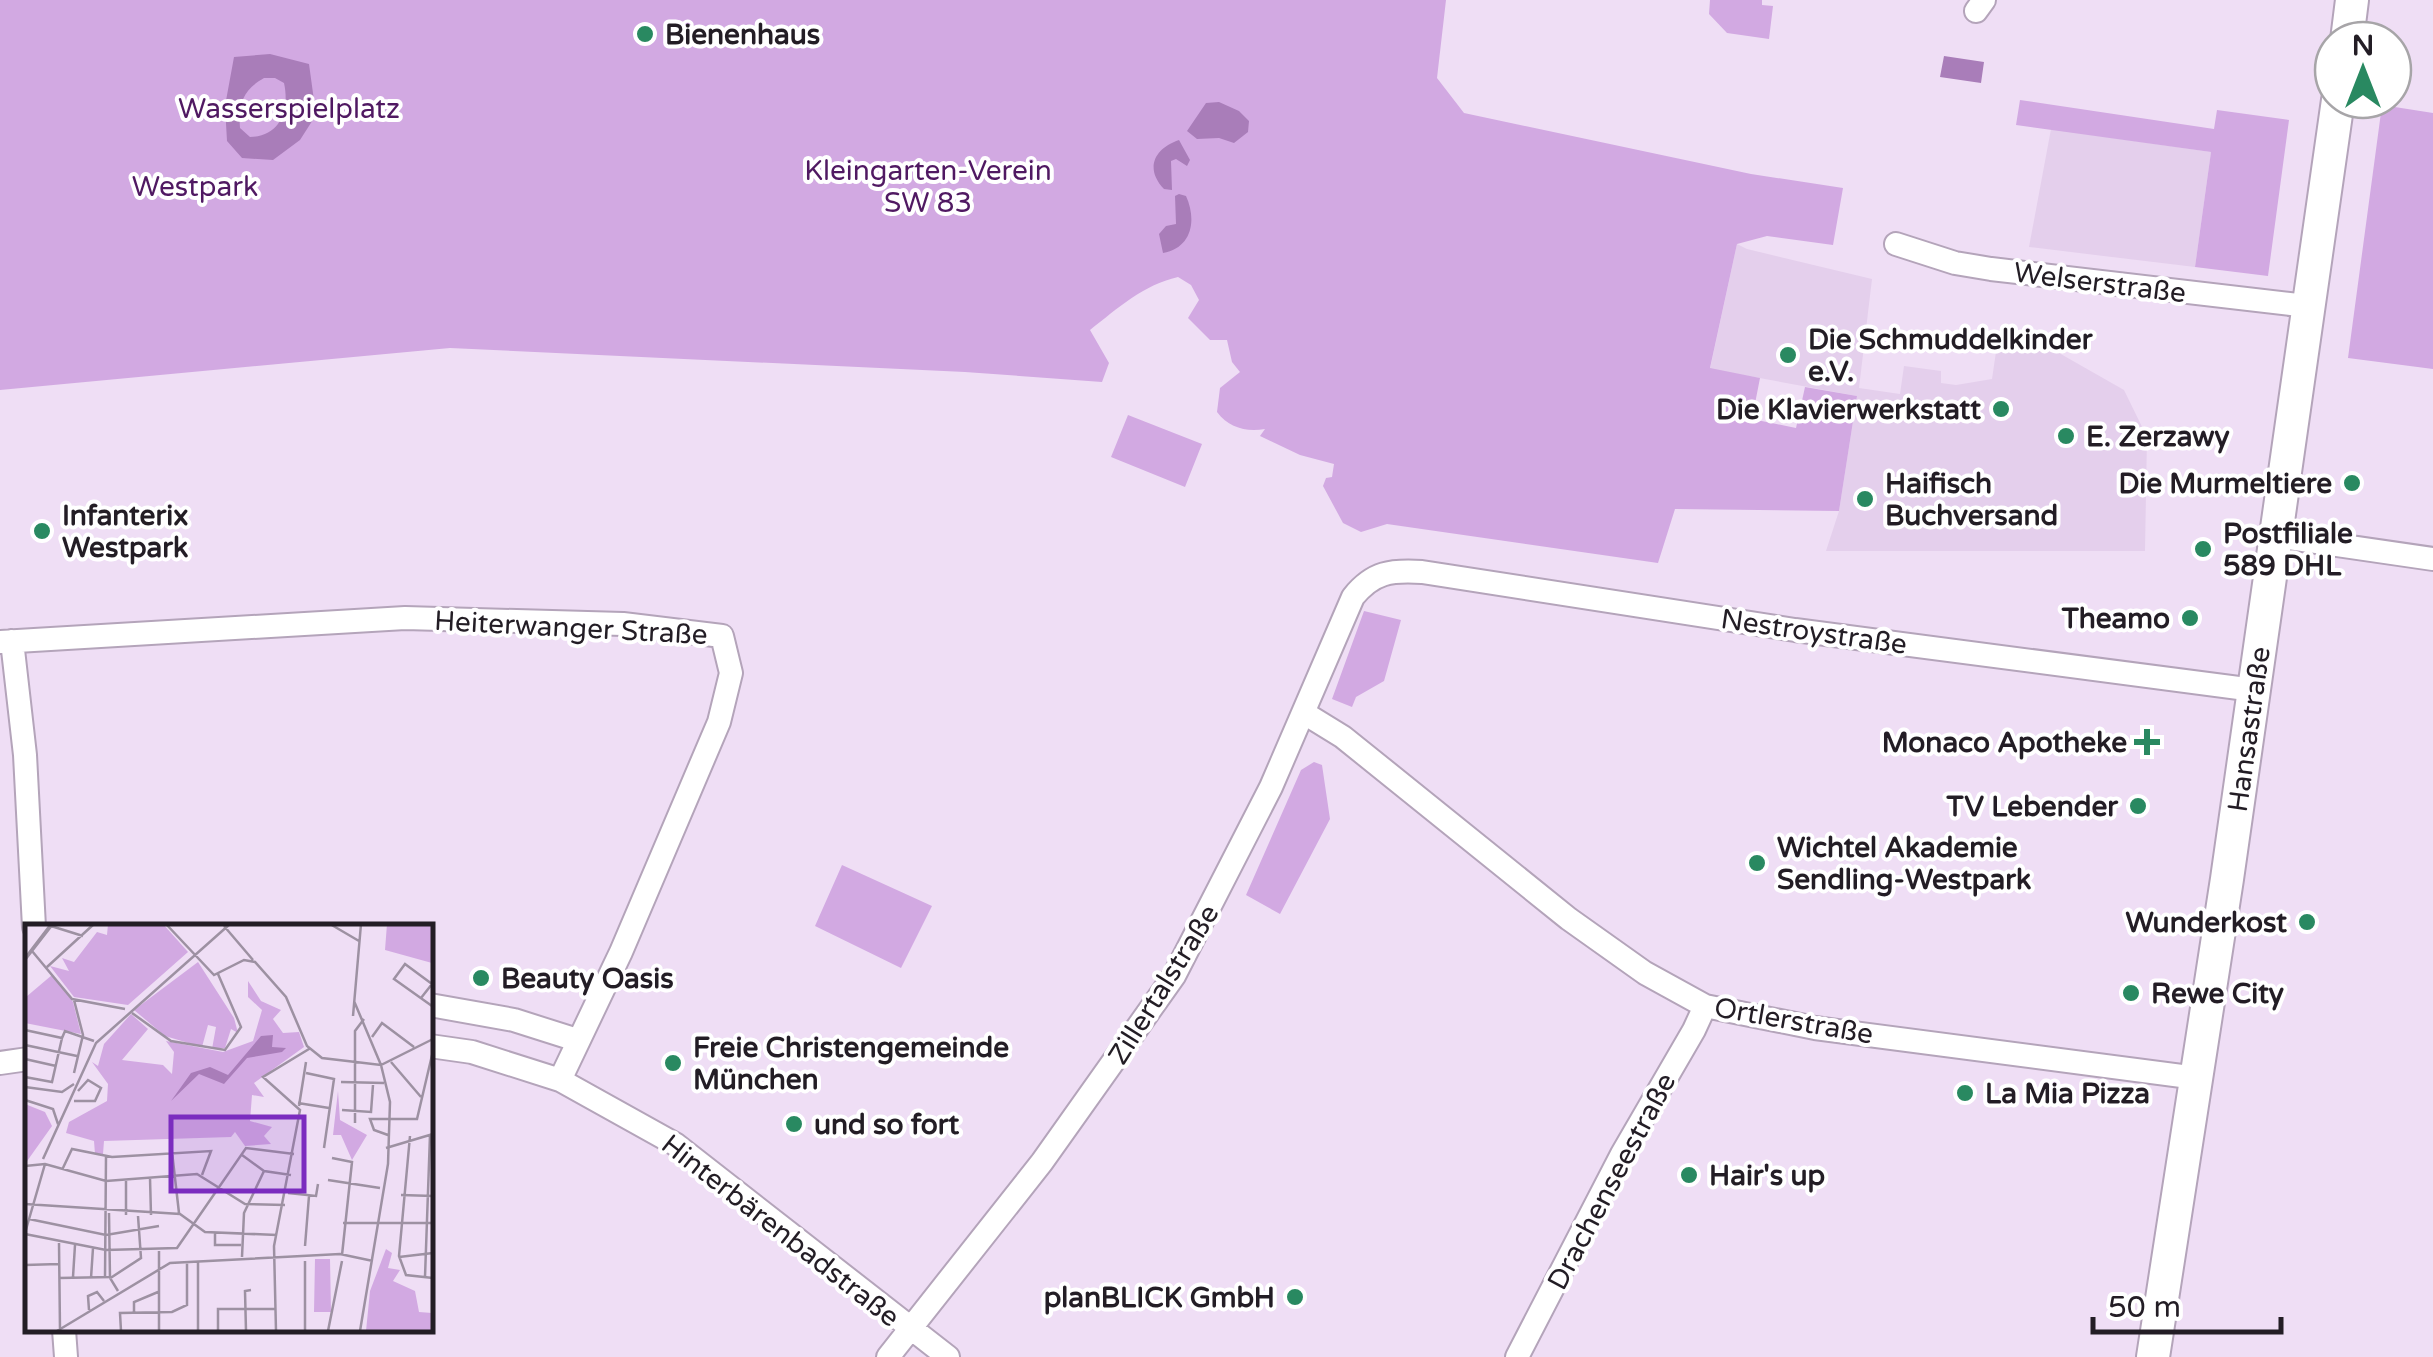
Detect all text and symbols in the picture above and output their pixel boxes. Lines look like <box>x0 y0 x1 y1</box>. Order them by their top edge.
place label: Bienenhaus <box>665 18 820 52</box>
north arrow <box>2313 20 2413 120</box>
marker: Bienenhaus <box>634 23 656 45</box>
text: N <box>2352 29 2374 63</box>
park label: Wasserspielplatz <box>178 92 400 126</box>
park label: Kleingarten-Verein SW 83 <box>804 154 1052 220</box>
park label: Westpark <box>132 170 258 204</box>
street label: Welserstraße <box>2012 256 2188 310</box>
place label: Die Schmuddelkinder e.V. <box>1808 323 2094 389</box>
marker: Die Schmuddelkinder e.V. <box>1777 344 1799 366</box>
place label: Die Klavierwerkstatt <box>1716 393 1981 427</box>
marker: Die Klavierwerkstatt <box>1990 398 2012 420</box>
place label: E. Zerzawy <box>2086 420 2230 454</box>
marker: E. Zerzawy <box>2055 425 2077 447</box>
place label: Haifisch Buchversand <box>1885 467 2058 533</box>
place label: Die Murmeltiere <box>2118 467 2332 501</box>
marker: Die Murmeltiere <box>2341 472 2363 494</box>
marker: Haifisch Buchversand <box>1854 488 1876 510</box>
place label: Infanterix Westpark <box>62 499 188 565</box>
place label: Postfiliale 589 DHL <box>2223 517 2353 583</box>
marker: Infanterix Westpark <box>31 520 53 542</box>
marker: Postfiliale 589 DHL <box>2192 538 2214 560</box>
street label: Nestroystraße <box>1719 602 1909 662</box>
place label: Theamo <box>2061 602 2170 636</box>
street label: Heiterwanger Straße <box>433 604 708 652</box>
marker: Theamo <box>2179 607 2201 629</box>
street label: Hansastraße <box>2221 645 2278 814</box>
place label: Monaco Apotheke <box>1882 726 2127 760</box>
marker: Monaco Apotheke <box>2136 731 2158 753</box>
place label: TV Lebender <box>1945 790 2119 824</box>
marker: TV Lebender <box>2127 795 2149 817</box>
place label: Wichtel Akademie Sendling-Westpark <box>1777 831 2031 897</box>
marker: Wichtel Akademie Sendling-Westpark <box>1746 852 1768 874</box>
street label: Zillertalstraße <box>1101 898 1227 1071</box>
place label: Wunderkost <box>2125 906 2287 940</box>
marker: Wunderkost <box>2296 911 2318 933</box>
inset map <box>25 924 432 1332</box>
place label: Beauty Oasis <box>501 962 674 996</box>
marker: Beauty Oasis <box>470 967 492 989</box>
place label: Rewe City <box>2151 977 2284 1011</box>
marker: Rewe City <box>2120 982 2142 1004</box>
street label: Ortlerstraße <box>1712 990 1876 1052</box>
place label: Freie Christengemeinde München <box>693 1031 1009 1097</box>
marker: Freie Christengemeinde München <box>662 1052 684 1074</box>
street label: Drachenseestraße <box>1540 1067 1683 1296</box>
place label: La Mia Pizza <box>1985 1077 2150 1111</box>
marker: La Mia Pizza <box>1954 1082 1976 1104</box>
place label: und so fort <box>814 1108 959 1142</box>
marker: und so fort <box>783 1113 805 1135</box>
street label: Hinterbärenbadstraße <box>655 1127 906 1334</box>
place label: Hair's up <box>1709 1159 1825 1193</box>
marker: Hair's up <box>1678 1164 1700 1186</box>
scale bar <box>2093 1272 2280 1334</box>
place label: planBLICK GmbH <box>1044 1281 1275 1315</box>
marker: planBLICK GmbH <box>1284 1286 1306 1308</box>
text: 50 m <box>2108 1289 2181 1326</box>

